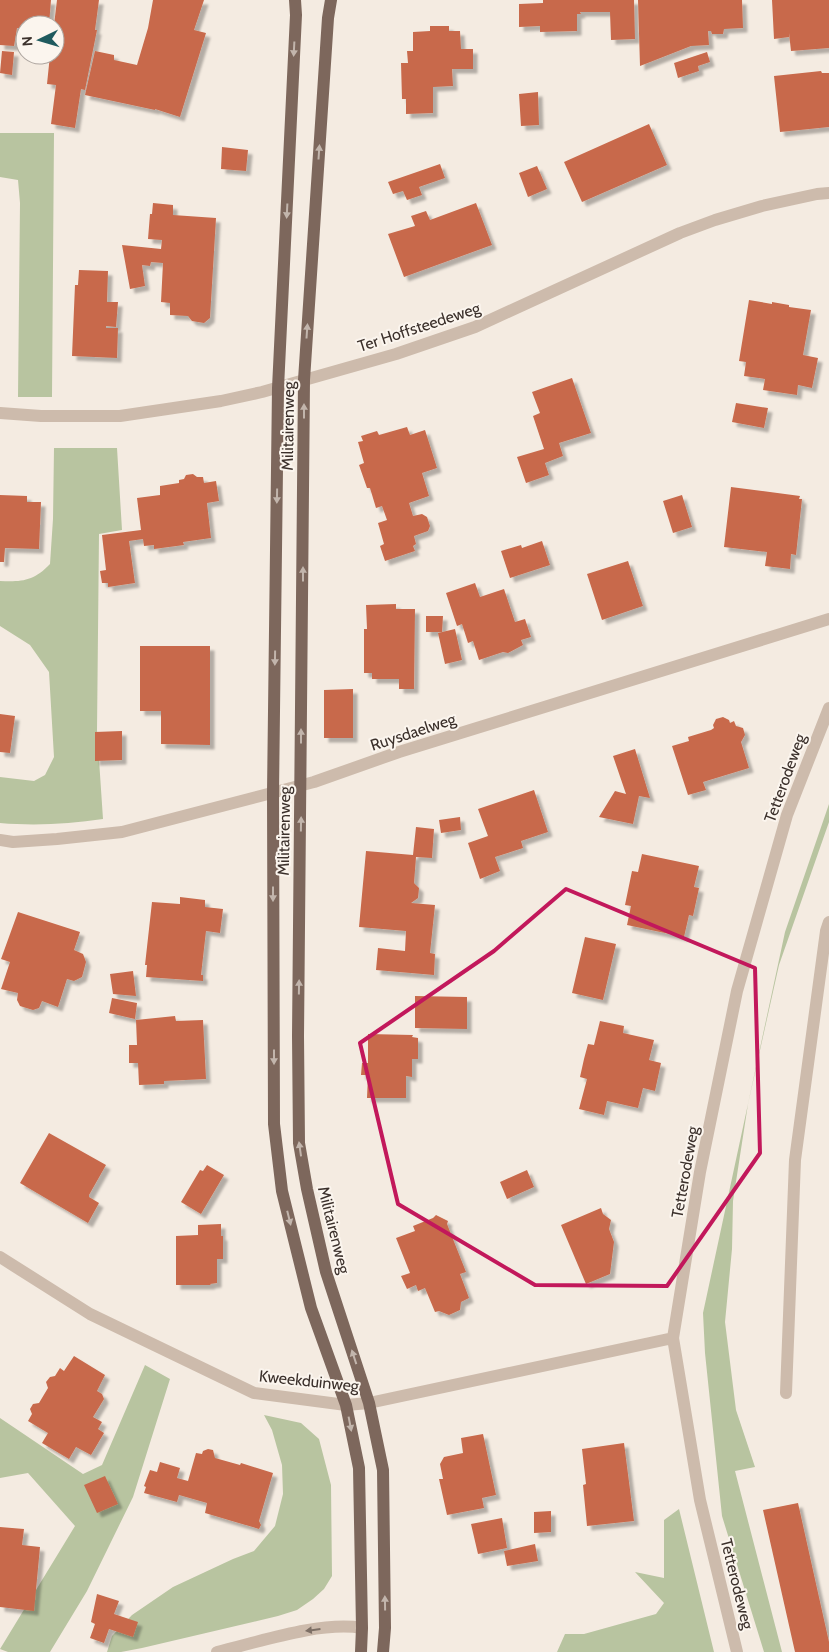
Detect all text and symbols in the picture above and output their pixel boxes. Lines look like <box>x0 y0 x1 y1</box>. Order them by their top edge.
north arrow <box>15 15 65 65</box>
text: N <box>18 35 36 47</box>
one-way arrow <box>290 41 298 57</box>
one-way arrow <box>315 143 323 159</box>
one-way arrow <box>282 203 290 219</box>
street label: Ter Hoffsteedeweg <box>355 298 484 356</box>
one-way arrow <box>304 323 312 339</box>
street label: Militairenweg <box>278 380 298 471</box>
one-way arrow <box>300 403 308 419</box>
one-way arrow <box>273 488 281 504</box>
one-way arrow <box>299 566 307 582</box>
one-way arrow <box>271 651 279 667</box>
street label: Ruysdaelweg <box>368 709 459 755</box>
one-way arrow <box>297 728 305 744</box>
street label: Tetterodeweg <box>760 730 810 825</box>
street label: Militairenweg <box>274 785 294 876</box>
one-way arrow <box>297 816 305 832</box>
one-way arrow <box>269 886 277 902</box>
one-way arrow <box>295 978 303 994</box>
one-way arrow <box>270 1049 278 1065</box>
street label: Tetterodeweg <box>668 1124 703 1219</box>
one-way arrow <box>296 1141 304 1157</box>
street label: Militairenweg <box>314 1184 354 1277</box>
one-way arrow <box>285 1210 293 1225</box>
one-way arrow <box>349 1349 357 1364</box>
street label: Kweekduinweg <box>258 1366 361 1396</box>
one-way arrow <box>346 1416 354 1431</box>
street label: Tetterodeweg <box>717 1537 758 1632</box>
one-way arrow <box>381 1595 389 1611</box>
one-way arrow <box>305 1626 321 1634</box>

